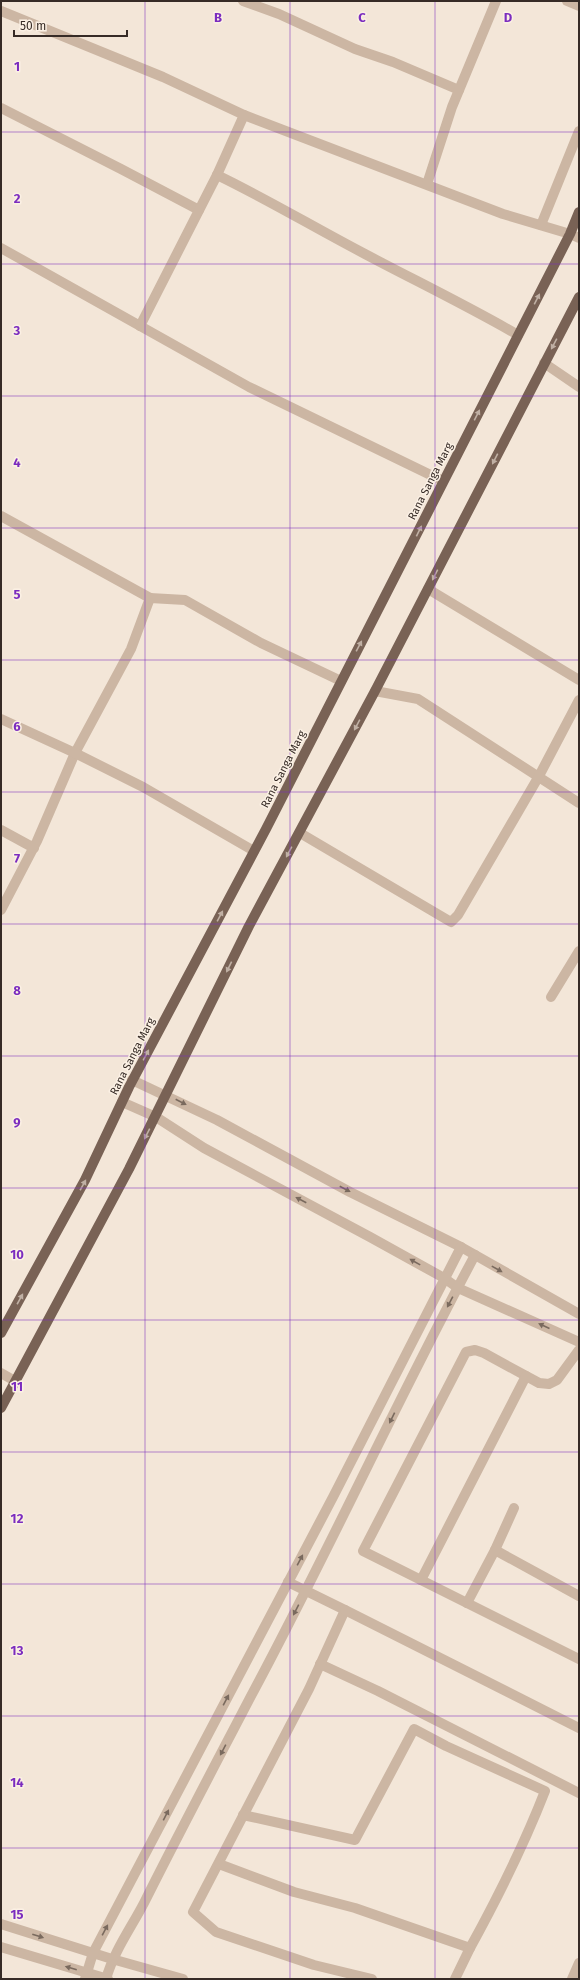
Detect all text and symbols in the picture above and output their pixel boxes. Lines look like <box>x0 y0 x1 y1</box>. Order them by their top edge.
text: B <box>214 10 222 25</box>
text: C <box>358 10 366 25</box>
text: D <box>504 10 513 25</box>
scale bar <box>14 12 127 38</box>
text: 50 m <box>20 19 46 33</box>
text: 1 <box>14 59 20 74</box>
text: 2 <box>14 191 21 206</box>
one-way arrow <box>534 293 540 305</box>
text: 3 <box>13 323 21 338</box>
one-way arrow <box>551 338 557 350</box>
one-way arrow <box>474 409 480 420</box>
street label: Rana Sanga Marg <box>405 440 456 522</box>
one-way arrow <box>491 454 498 465</box>
text: 4 <box>13 455 21 470</box>
one-way arrow <box>416 525 422 536</box>
one-way arrow <box>432 569 438 581</box>
text: 5 <box>14 587 21 602</box>
one-way arrow <box>355 640 362 652</box>
text: 6 <box>13 719 21 734</box>
one-way arrow <box>354 719 360 731</box>
street label: Rana Sanga Marg <box>258 728 309 810</box>
one-way arrow <box>286 846 293 858</box>
text: 7 <box>14 851 20 866</box>
one-way arrow <box>216 910 223 922</box>
one-way arrow <box>226 962 232 973</box>
text: 8 <box>13 983 21 998</box>
street label: Rana Sanga Marg <box>107 1015 158 1097</box>
one-way arrow <box>142 1050 149 1061</box>
one-way arrow <box>175 1099 186 1105</box>
text: 9 <box>13 1115 21 1130</box>
one-way arrow <box>143 1128 150 1140</box>
one-way arrow <box>79 1179 86 1191</box>
one-way arrow <box>339 1186 351 1192</box>
one-way arrow <box>295 1196 307 1203</box>
text: 10 <box>10 1247 24 1262</box>
one-way arrow <box>409 1259 421 1265</box>
one-way arrow <box>491 1266 503 1272</box>
one-way arrow <box>16 1293 23 1305</box>
one-way arrow <box>447 1296 453 1308</box>
one-way arrow <box>537 1322 549 1328</box>
text: 11 <box>11 1379 23 1394</box>
one-way arrow <box>389 1413 395 1424</box>
text: 12 <box>11 1511 24 1526</box>
one-way arrow <box>297 1555 303 1566</box>
one-way arrow <box>293 1604 300 1616</box>
text: 13 <box>11 1643 24 1658</box>
one-way arrow <box>223 1694 229 1706</box>
one-way arrow <box>220 1744 226 1755</box>
text: 14 <box>10 1775 24 1790</box>
one-way arrow <box>163 1810 169 1821</box>
text: 15 <box>10 1907 24 1922</box>
one-way arrow <box>102 1925 109 1936</box>
one-way arrow <box>32 1933 44 1939</box>
one-way arrow <box>65 1965 77 1971</box>

